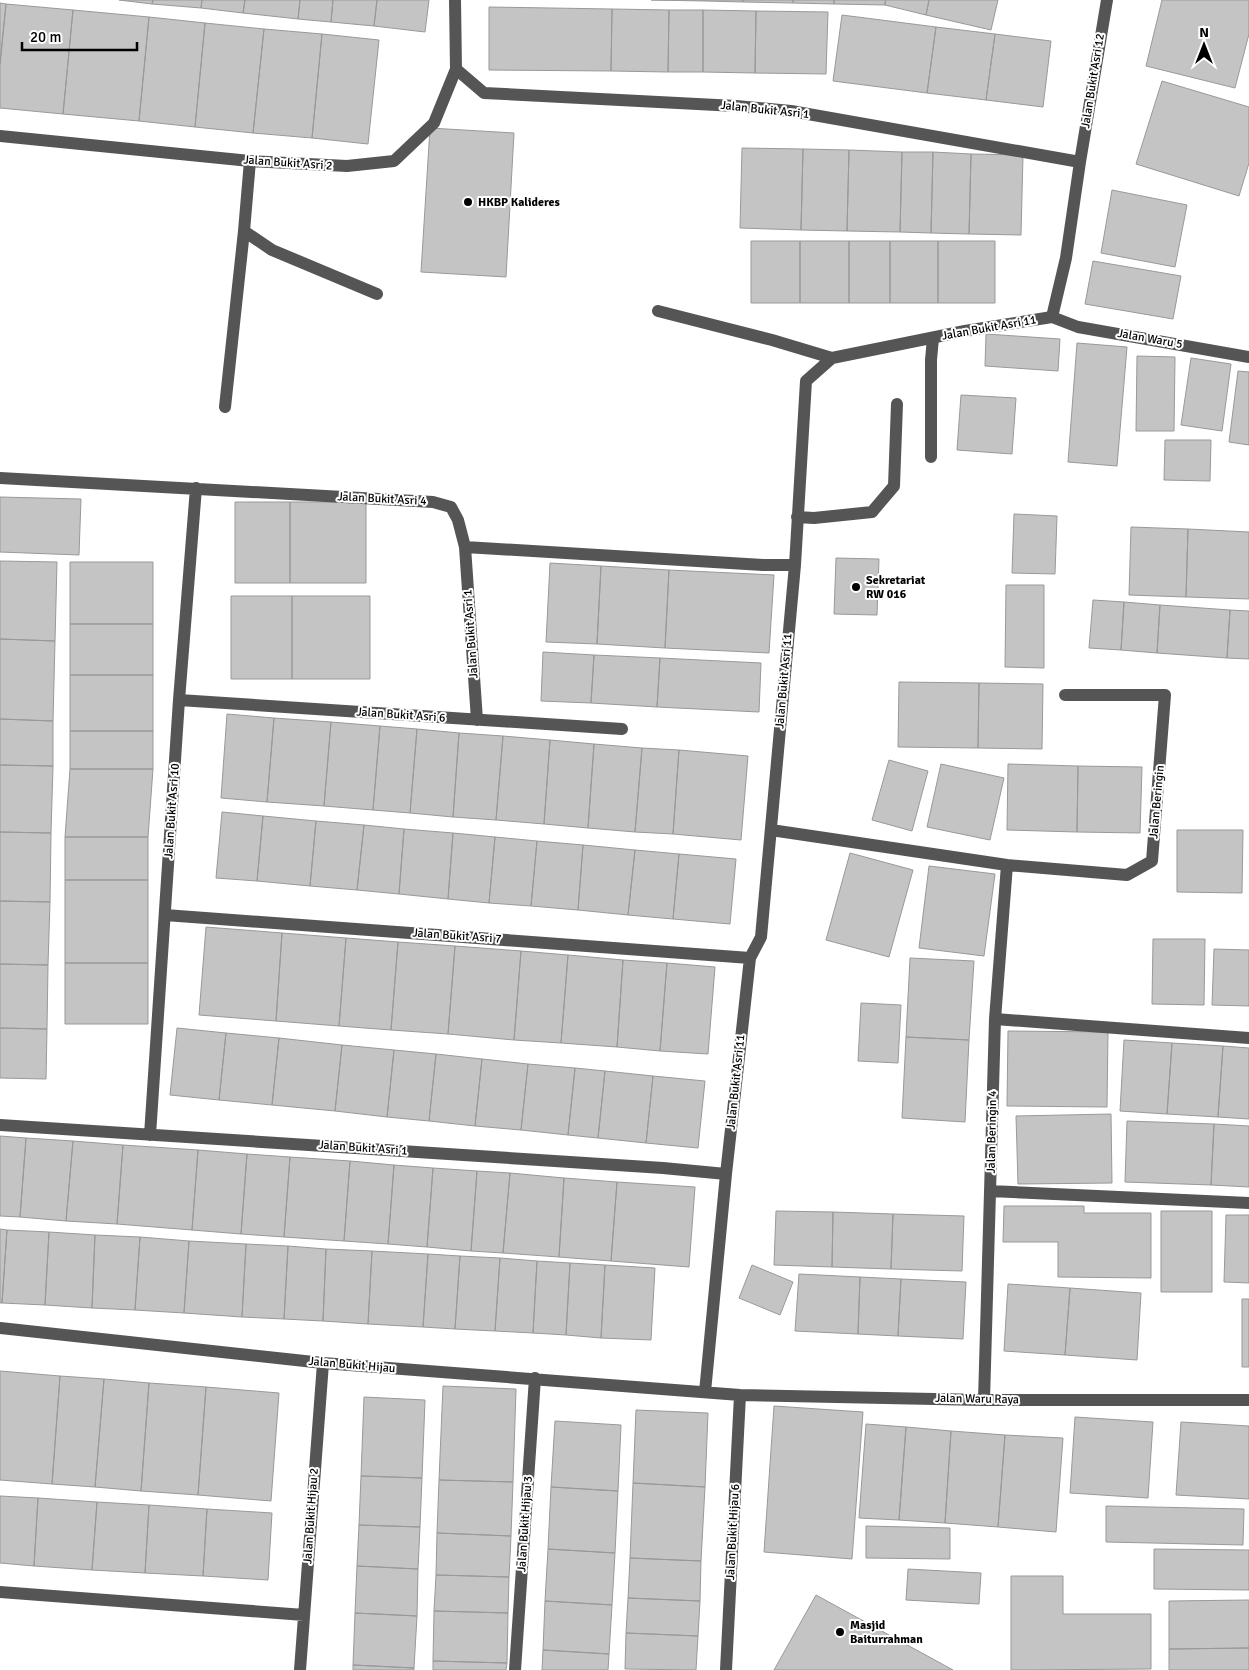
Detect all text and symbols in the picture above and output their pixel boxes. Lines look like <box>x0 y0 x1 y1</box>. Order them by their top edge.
scale bar <box>22 20 138 52</box>
north arrow <box>1179 20 1229 70</box>
text: N <box>1199 24 1209 41</box>
text: 20 m <box>30 28 61 46</box>
street label: Jalan Bukit Asri 12 <box>1078 33 1108 129</box>
street label: Jalan Bukit Asri 1 <box>720 98 810 122</box>
street label: Jalan Bukit Asri 2 <box>243 152 333 174</box>
place label: HKBP Kalideres <box>478 195 561 210</box>
marker: HKBP Kalideres <box>462 196 474 208</box>
street label: Jalan Bukit Asri 11 <box>941 312 1037 344</box>
street label: Jalan Waru 5 <box>1116 326 1184 352</box>
street label: Jalan Bukit Asri 4 <box>337 489 428 509</box>
place label: Sekretariat RW 016 <box>866 573 926 602</box>
marker: Sekretariat RW 016 <box>850 581 862 593</box>
street label: Jalan Bukit Asri 1 <box>460 589 482 679</box>
street label: Jalan Bukit Asri 11 <box>772 633 796 729</box>
street label: Jalan Bukit Asri 6 <box>356 704 446 726</box>
street label: Jalan Bukit Asri 10 <box>161 763 183 859</box>
street label: Jalan Beringin <box>1146 765 1168 839</box>
street label: Jalan Bukit Asri 7 <box>412 925 502 947</box>
street label: Jalan Bukit Asri 11 <box>724 1034 748 1130</box>
street label: Jalan Beringin 4 <box>984 1090 1000 1174</box>
street label: Jalan Bukit Asri 1 <box>318 1137 408 1159</box>
street label: Jalan Bukit Hijau <box>308 1354 396 1376</box>
street label: Jalan Waru Raya <box>935 1391 1019 1407</box>
street label: Jalan Bukit Hijau 2 <box>300 1467 322 1565</box>
street label: Jalan Bukit Hijau 3 <box>514 1475 536 1573</box>
street label: Jalan Bukit Hijau 6 <box>723 1484 743 1580</box>
place label: Masjid Baiturrahman <box>850 1618 923 1647</box>
marker: Masjid Baiturrahman <box>834 1626 846 1638</box>

